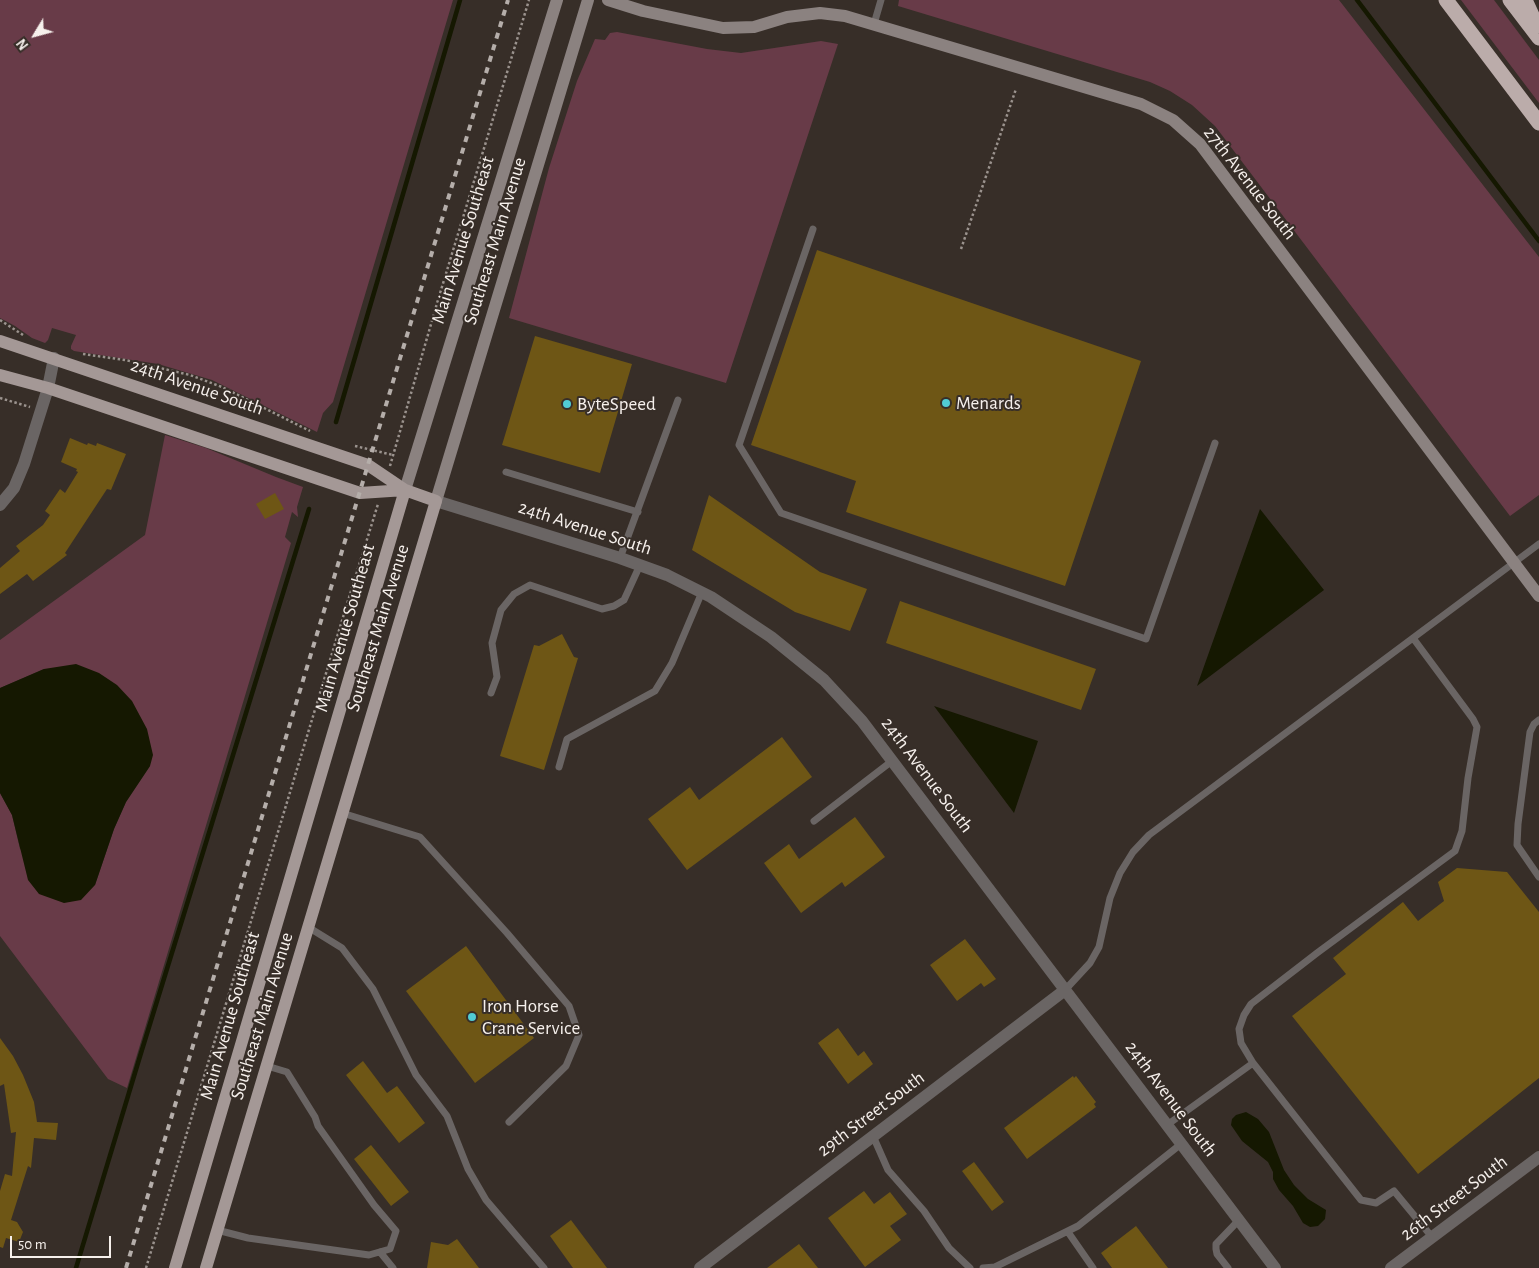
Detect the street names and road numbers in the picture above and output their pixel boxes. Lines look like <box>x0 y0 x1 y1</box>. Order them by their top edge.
street label: 27th Avenue South <box>1199 122 1301 244</box>
street label: Main Avenue Southeast <box>427 154 499 326</box>
street label: Southeast Main Avenue <box>459 155 531 327</box>
street label: 24th Avenue South <box>128 354 266 420</box>
street label: 24th Avenue South <box>515 496 655 560</box>
street label: Main Avenue Southeast <box>310 541 380 715</box>
street label: Southeast Main Avenue <box>342 542 414 714</box>
street label: 24th Avenue South <box>876 713 978 837</box>
street label: Main Avenue Southeast <box>195 929 265 1103</box>
street label: Southeast Main Avenue <box>226 930 298 1102</box>
street label: 24th Avenue South <box>1120 1037 1222 1161</box>
street label: 29th Street South <box>813 1066 929 1162</box>
street label: 26th Street South <box>1396 1150 1512 1246</box>

